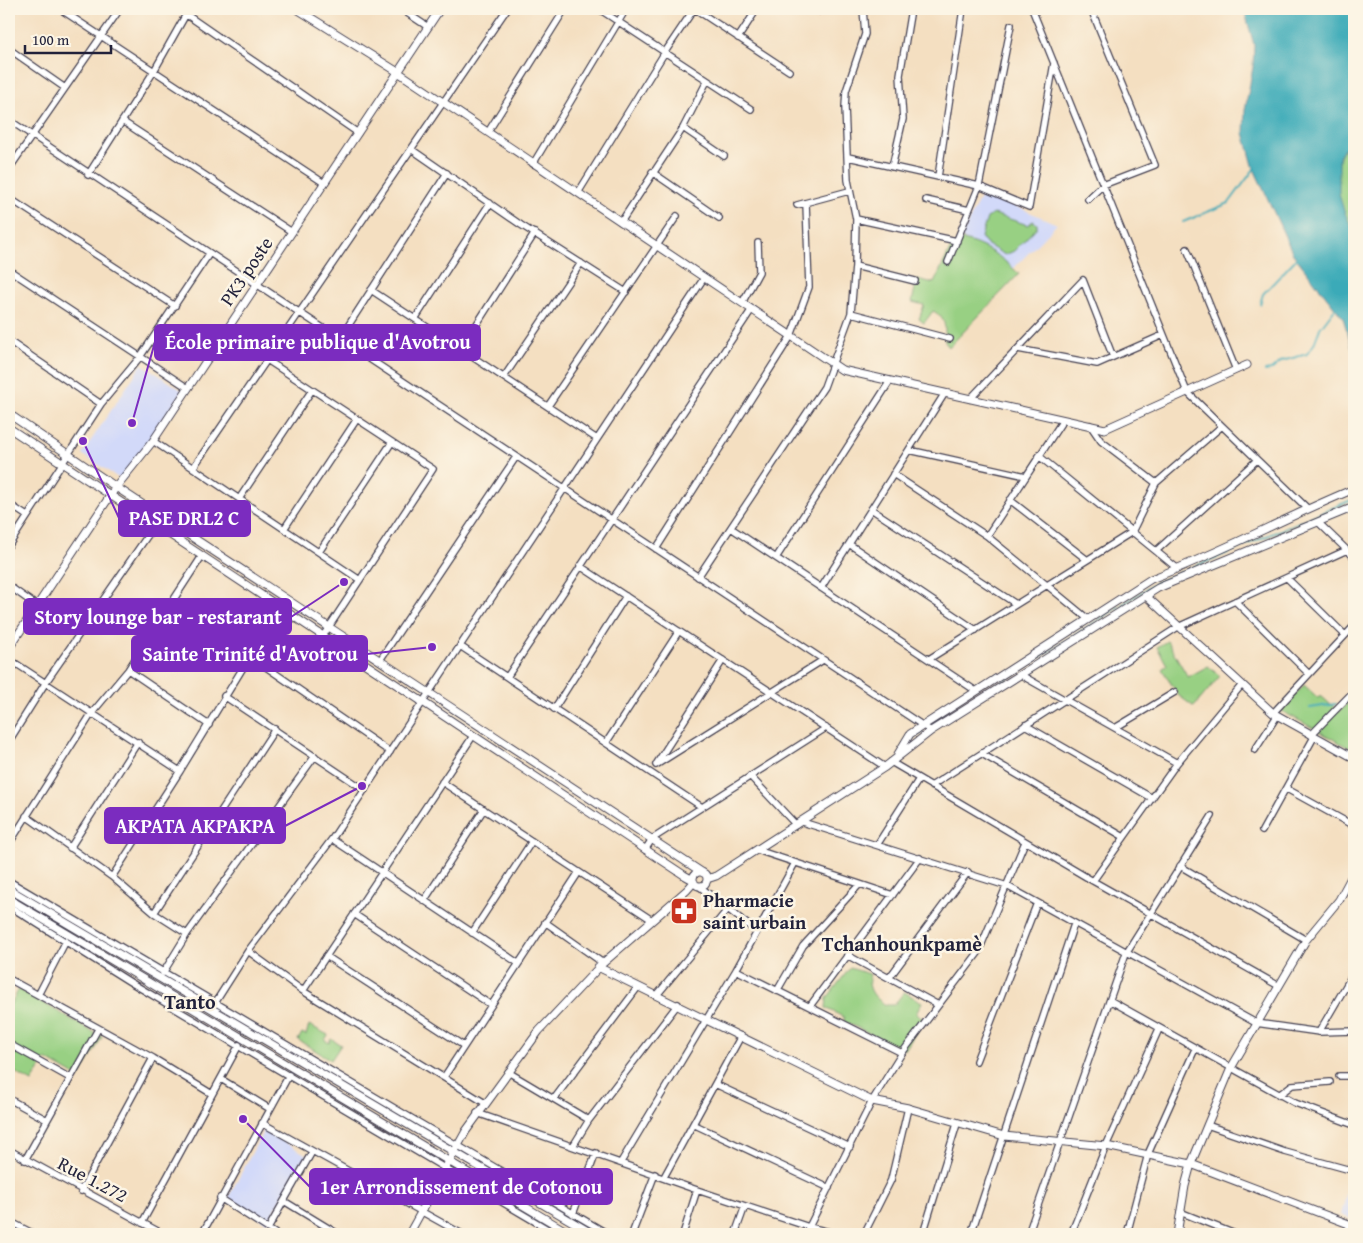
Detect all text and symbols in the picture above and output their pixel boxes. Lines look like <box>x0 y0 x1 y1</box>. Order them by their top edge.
scale bar <box>25 22 111 54</box>
text: 100 m <box>32 29 70 50</box>
street label: PK3 poste <box>213 231 279 311</box>
callout: École primaire publique d'Avotrou <box>155 325 480 360</box>
text: École primaire publique d'Avotrou <box>165 327 471 356</box>
callout: PASE DRL2 C <box>119 501 250 536</box>
text: PASE DRL2 C <box>129 503 239 532</box>
callout: Story lounge bar - restarant <box>24 599 291 634</box>
text: Story lounge bar - restarant <box>34 602 282 631</box>
callout: Sainte Trinité d'Avotrou <box>132 636 367 671</box>
text: Sainte Trinité d'Avotrou <box>142 639 358 668</box>
callout: AKPATA AKPAKPA <box>105 808 285 843</box>
text: AKPATA AKPAKPA <box>115 811 275 840</box>
place label: Pharmacie saint urbain <box>703 886 807 936</box>
pharmacy icon: Pharmacie saint urbain <box>669 896 699 926</box>
district label: Tchanhounkpamè <box>822 929 982 958</box>
district label: Tanto <box>164 987 216 1016</box>
street label: Rue 1.272 <box>53 1149 133 1209</box>
callout: 1er Arrondissement de Cotonou <box>310 1169 612 1204</box>
text: 1er Arrondissement de Cotonou <box>320 1172 603 1201</box>

